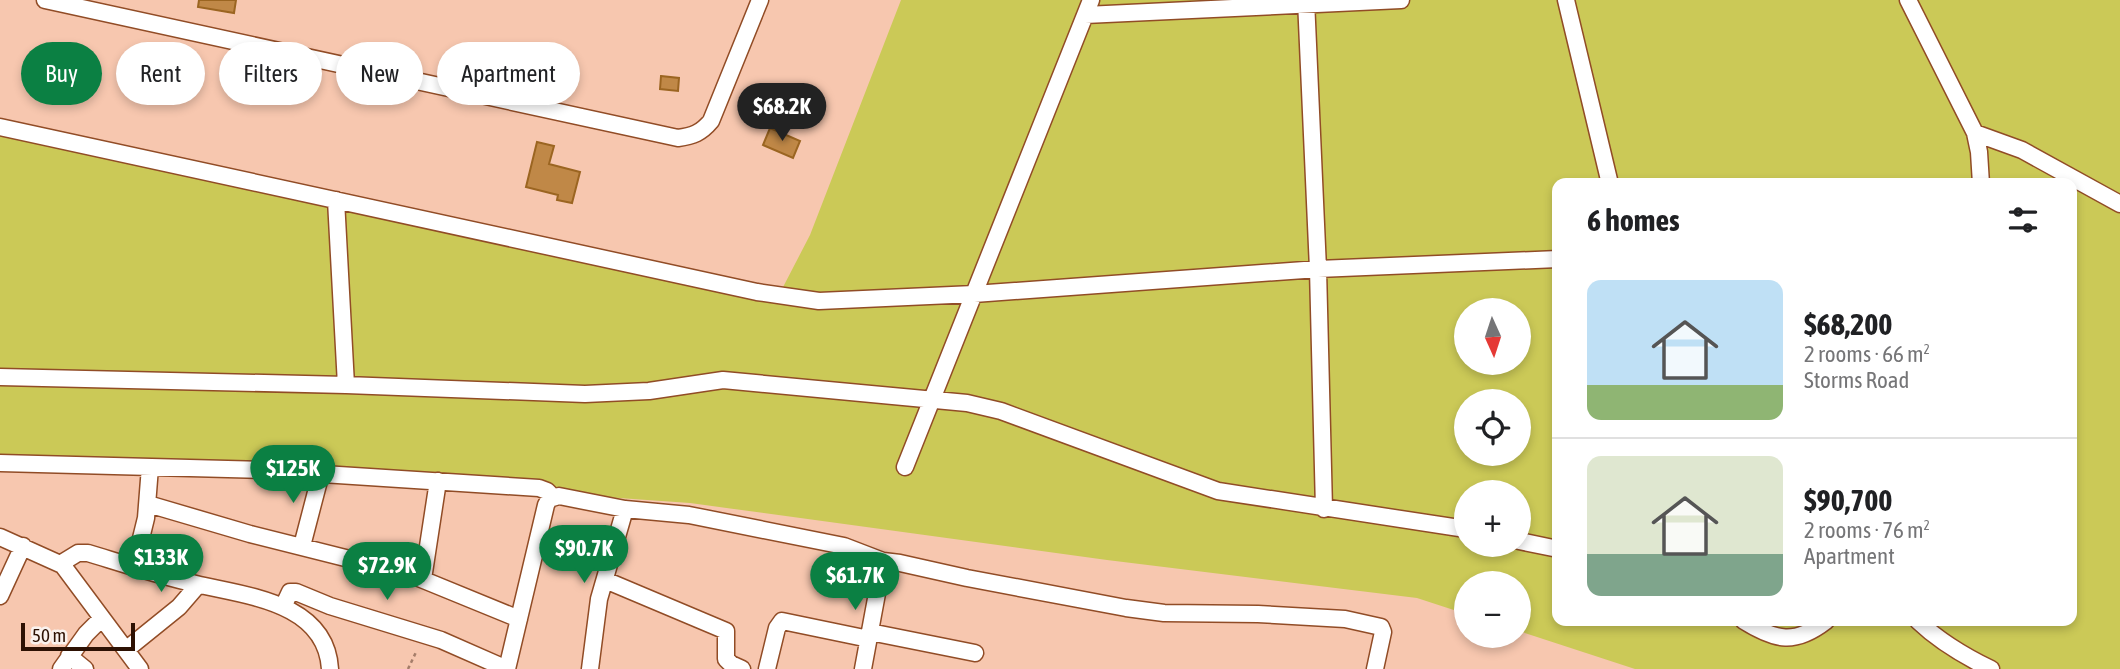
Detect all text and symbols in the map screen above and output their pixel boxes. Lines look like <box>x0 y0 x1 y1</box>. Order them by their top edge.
chip: Buy <box>21 42 102 105</box>
chip: Rent <box>116 42 205 105</box>
chip: Filters <box>219 42 322 105</box>
chip: New <box>336 42 423 105</box>
chip: Apartment <box>437 42 580 105</box>
pin: $68.2K <box>725 83 839 143</box>
text: $68.2K <box>753 93 811 119</box>
icon: filters <box>2004 201 2042 239</box>
text: 6 homes <box>1587 203 1680 237</box>
north arrow <box>1454 298 1531 374</box>
map controls <box>1454 298 1531 648</box>
text: $68,200 <box>1804 307 1892 341</box>
icon: home <box>1643 308 1727 392</box>
text: 2 rooms · 66 m² <box>1804 341 1930 367</box>
text: Storms Road <box>1804 367 1909 393</box>
button: locate <box>1454 389 1531 466</box>
pin: $125K <box>244 446 342 505</box>
text: $125K <box>266 455 320 481</box>
button: + <box>1454 480 1531 557</box>
text: $90,700 <box>1804 483 1892 517</box>
icon: home <box>1643 484 1727 568</box>
text: 2 rooms · 76 m² <box>1804 517 1930 543</box>
pin: $90.7K <box>527 526 641 585</box>
pin: $133K <box>112 534 210 594</box>
text: $90.7K <box>555 535 613 561</box>
pin: $72.9K <box>330 542 444 602</box>
text: Apartment <box>1804 543 1895 569</box>
text: $133K <box>134 544 188 570</box>
text: $72.9K <box>358 552 416 578</box>
pin: $61.7K <box>798 552 912 612</box>
text: $61.7K <box>826 562 884 588</box>
button: − <box>1454 571 1531 648</box>
scale bar <box>21 620 135 652</box>
text: 50 m <box>32 624 66 646</box>

